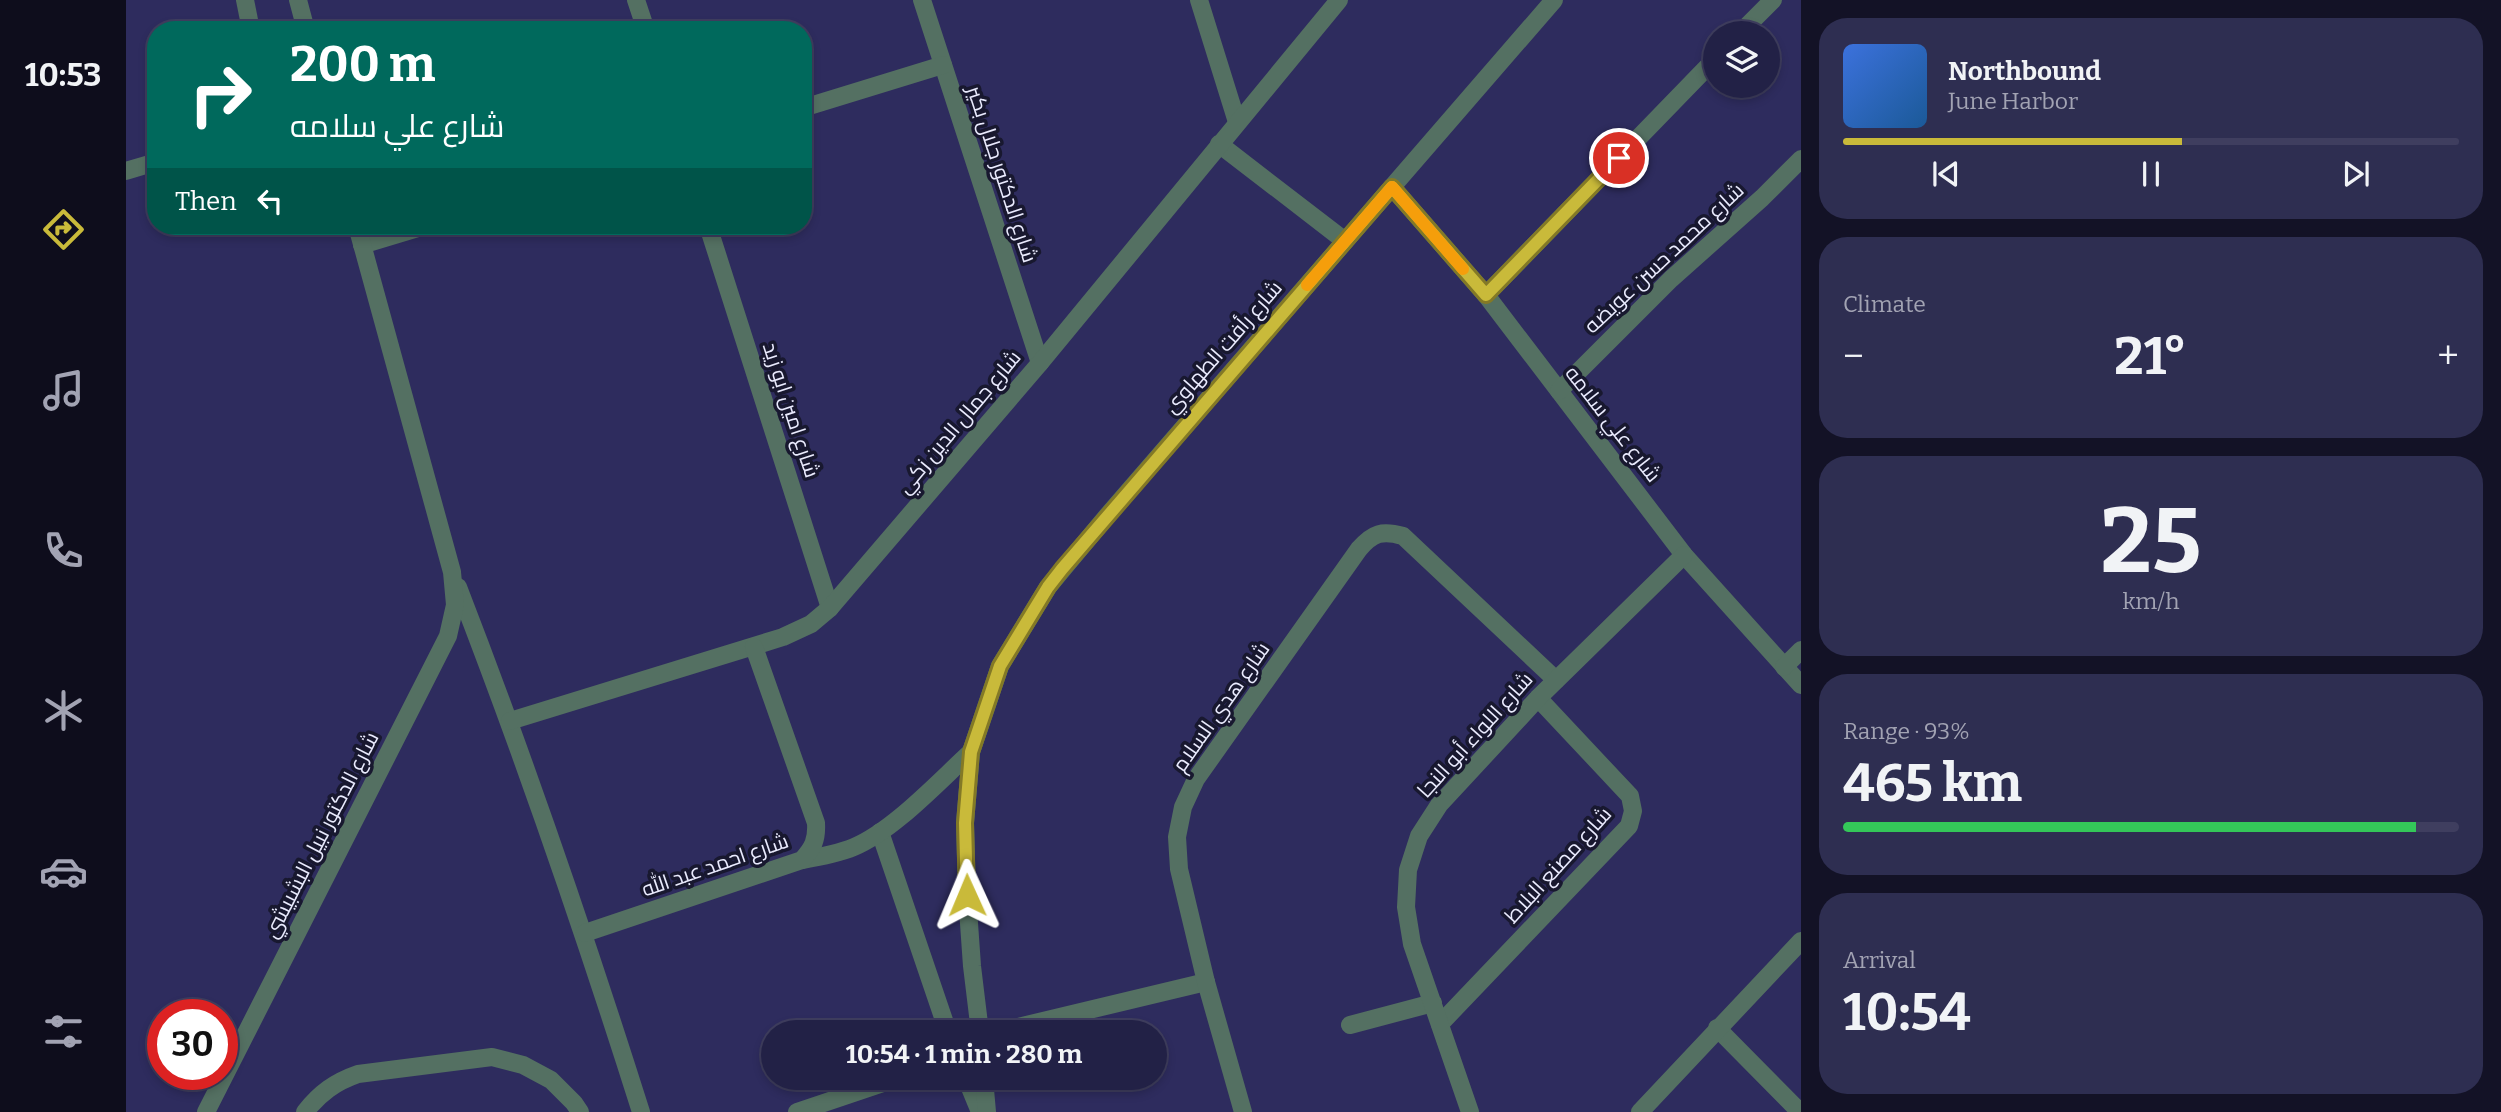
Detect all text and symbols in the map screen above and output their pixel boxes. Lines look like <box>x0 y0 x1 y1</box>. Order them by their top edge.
map controls <box>1703 21 1780 98</box>
button: layers <box>1703 21 1780 98</box>
text: 200 m <box>290 35 435 94</box>
icon: right <box>175 49 266 140</box>
text: 10:53 <box>25 56 101 94</box>
text: Northbound <box>1948 56 2101 87</box>
street label: شارع الدكتور جلال بكير <box>960 81 1043 266</box>
text: June Harbor <box>1948 87 2078 115</box>
text: شارع علي سلامه <box>290 107 504 145</box>
pin <box>1589 128 1649 188</box>
icon: arrive <box>1600 139 1638 177</box>
icon: previous <box>1927 155 1965 193</box>
icon: pause <box>2132 155 2170 193</box>
icon: next <box>2337 155 2375 193</box>
street label: شارع محمد حسن عويضه <box>1579 177 1750 340</box>
icon: left <box>251 182 289 220</box>
text: Then <box>175 186 237 217</box>
icon: directions <box>39 205 88 254</box>
street label: شارع رأفت الطهاوي <box>1158 275 1290 421</box>
text: Climate <box>1843 290 1926 318</box>
text: 21° <box>2114 325 2187 388</box>
text: − <box>1843 333 1864 379</box>
text: + <box>2437 333 2459 379</box>
street label: شارع امين ابو زيد <box>756 339 825 481</box>
street label: شارع جمال الدين زكي <box>891 345 1029 501</box>
street label: شارع علي سلامه <box>1557 361 1667 489</box>
icon: music <box>39 366 88 415</box>
text: 25 <box>2100 487 2202 596</box>
icon: phone <box>39 526 88 575</box>
text: km/h <box>2123 587 2179 615</box>
street label: شارع هدي السلام <box>1167 637 1278 779</box>
street label: شارع اللواء أبو النجا <box>1412 667 1539 804</box>
icon: climate <box>39 686 88 735</box>
text: Range · 93% <box>1843 717 1970 745</box>
street label: شارع الدكتور نبيل البشبيشي <box>258 727 386 943</box>
text: 465 km <box>1843 752 2022 815</box>
street label: شارع مصنع البلاط <box>1499 801 1618 929</box>
street label: شارع احمد عبد الله <box>638 827 792 903</box>
icon: car <box>39 847 88 896</box>
position arrow <box>930 858 1004 932</box>
text: Arrival <box>1843 946 1916 974</box>
text: 10:54 <box>1843 981 1971 1044</box>
speed limit sign: 30 <box>147 999 238 1090</box>
icon: filters <box>39 1007 88 1056</box>
text: 10:54 · 1 min · 280 m <box>846 1039 1082 1070</box>

